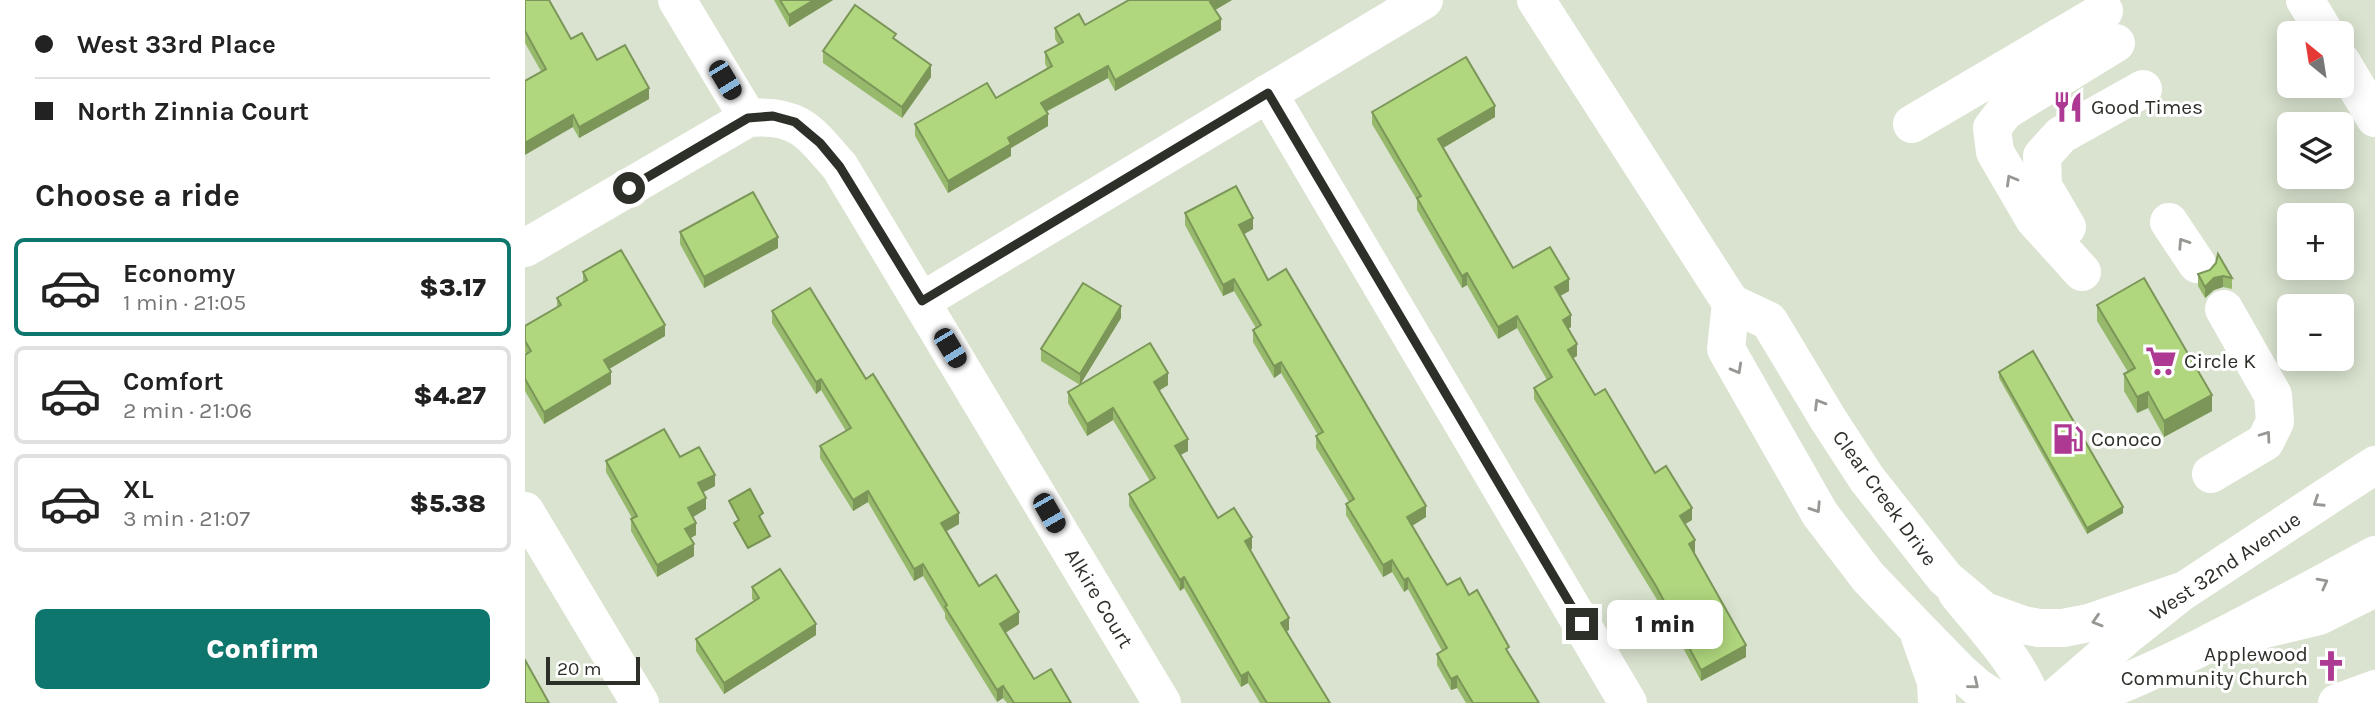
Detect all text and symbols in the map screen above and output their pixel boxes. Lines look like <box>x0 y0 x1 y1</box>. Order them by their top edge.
north arrow <box>2277 21 2354 98</box>
map controls <box>2277 21 2354 371</box>
text: West 33rd Place <box>77 29 276 60</box>
car <box>706 57 745 103</box>
restaurant icon: Good Times <box>2051 90 2085 124</box>
place label: Good Times <box>2091 95 2203 119</box>
text: North Zinnia Court <box>77 96 309 127</box>
button: layers <box>2277 112 2354 189</box>
route start <box>613 172 645 204</box>
one-way arrow <box>2006 174 2019 187</box>
text: Choose a ride <box>35 177 240 214</box>
button: + <box>2277 203 2354 280</box>
one-way arrow <box>2179 238 2192 251</box>
icon: car <box>39 256 102 319</box>
text: Economy <box>123 258 235 289</box>
text: $3.17 <box>419 272 486 303</box>
text: 1 min · 21:05 <box>123 289 246 316</box>
button: − <box>2277 294 2354 371</box>
car <box>931 325 970 371</box>
supermarket icon: Circle K <box>2144 344 2178 378</box>
place label: Circle K <box>2184 349 2256 373</box>
one-way arrow <box>1729 361 1742 374</box>
icon: car <box>39 364 102 427</box>
text: Comfort <box>123 366 224 397</box>
text: $4.27 <box>413 380 486 411</box>
text: 2 min · 21:06 <box>123 397 252 424</box>
one-way arrow <box>1814 398 1827 411</box>
fuel station icon: Conoco <box>2051 422 2085 456</box>
street label: Clear Creek Drive <box>1828 426 1942 570</box>
place label: Conoco <box>2091 427 2162 451</box>
one-way arrow <box>2258 431 2270 444</box>
icon: car <box>39 472 102 535</box>
text: XL <box>123 474 154 505</box>
text: $5.38 <box>410 488 486 519</box>
car <box>1030 490 1069 536</box>
one-way arrow <box>2313 494 2326 507</box>
one-way arrow <box>1808 500 1821 513</box>
text: 3 min · 21:07 <box>123 505 250 532</box>
street label: West 32nd Avenue <box>2145 507 2305 625</box>
street label: Alkire Court <box>1060 544 1138 652</box>
one-way arrow <box>2316 578 2328 591</box>
callout: 1 min <box>1607 600 1722 648</box>
route end <box>1566 608 1598 640</box>
button: Confirm <box>35 609 490 689</box>
text: 1 min <box>1635 611 1695 638</box>
one-way arrow <box>2091 612 2103 627</box>
place label: Applewood Community Church <box>2121 642 2308 690</box>
church icon: Applewood Community Church <box>2314 649 2348 683</box>
scale bar <box>546 654 641 686</box>
text: 20 m <box>557 658 602 680</box>
one-way arrow <box>1967 675 1979 688</box>

